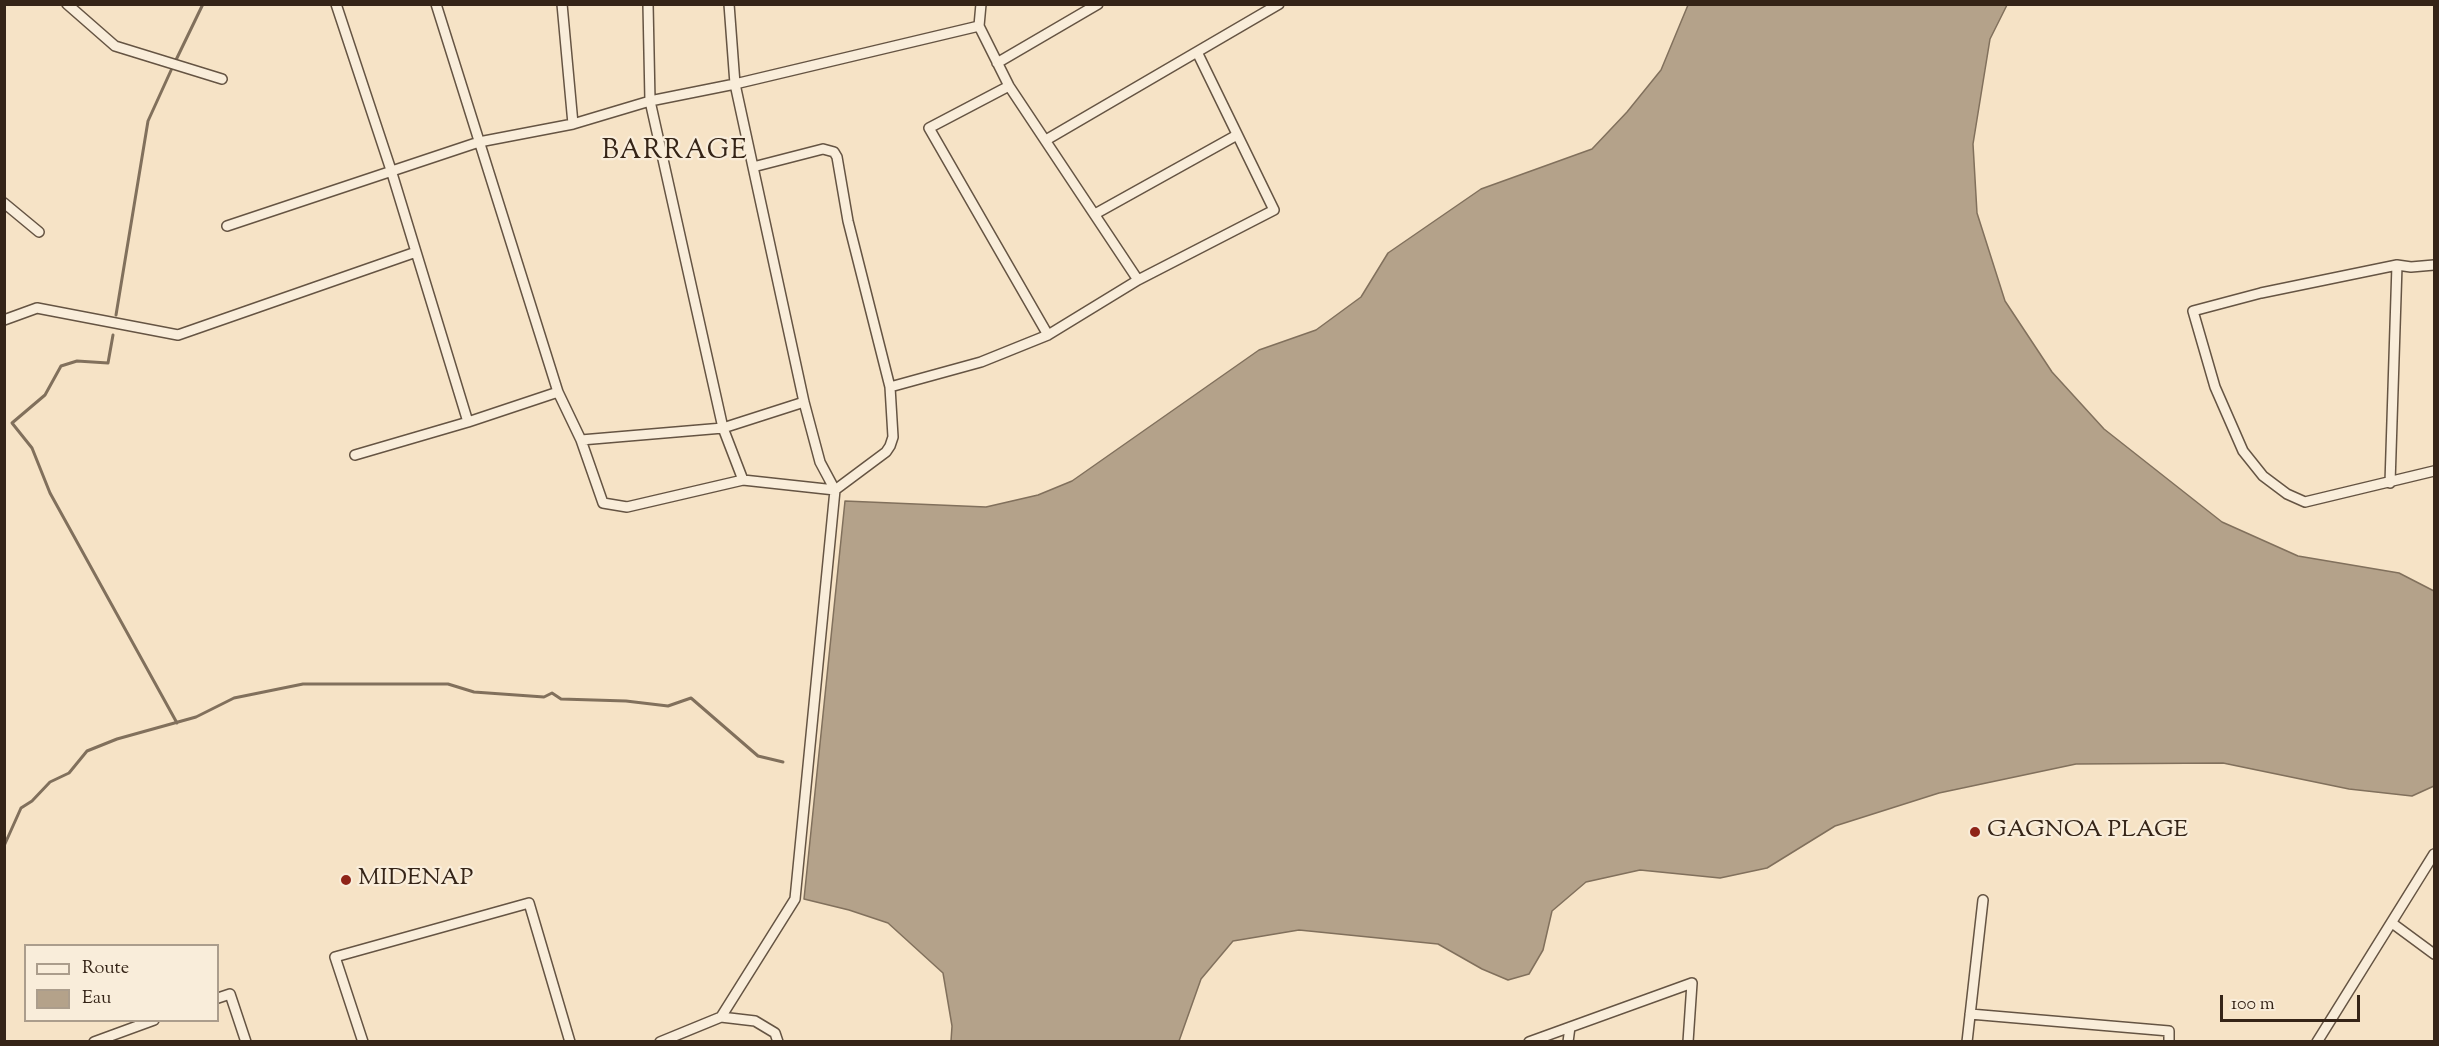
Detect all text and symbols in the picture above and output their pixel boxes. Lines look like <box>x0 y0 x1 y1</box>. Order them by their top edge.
district label: BARRAGE <box>602 137 748 169</box>
place label: GAGNOA PLAGE <box>1987 818 2188 846</box>
marker: GAGNOA PLAGE <box>1968 825 1982 839</box>
place label: MIDENAP <box>358 866 473 894</box>
marker: MIDENAP <box>339 873 353 887</box>
legend <box>24 944 219 1022</box>
text: Route <box>82 956 129 982</box>
scale bar <box>2223 983 2362 1021</box>
text: Eau <box>82 986 111 1012</box>
text: 100 m <box>2231 992 2275 1018</box>

